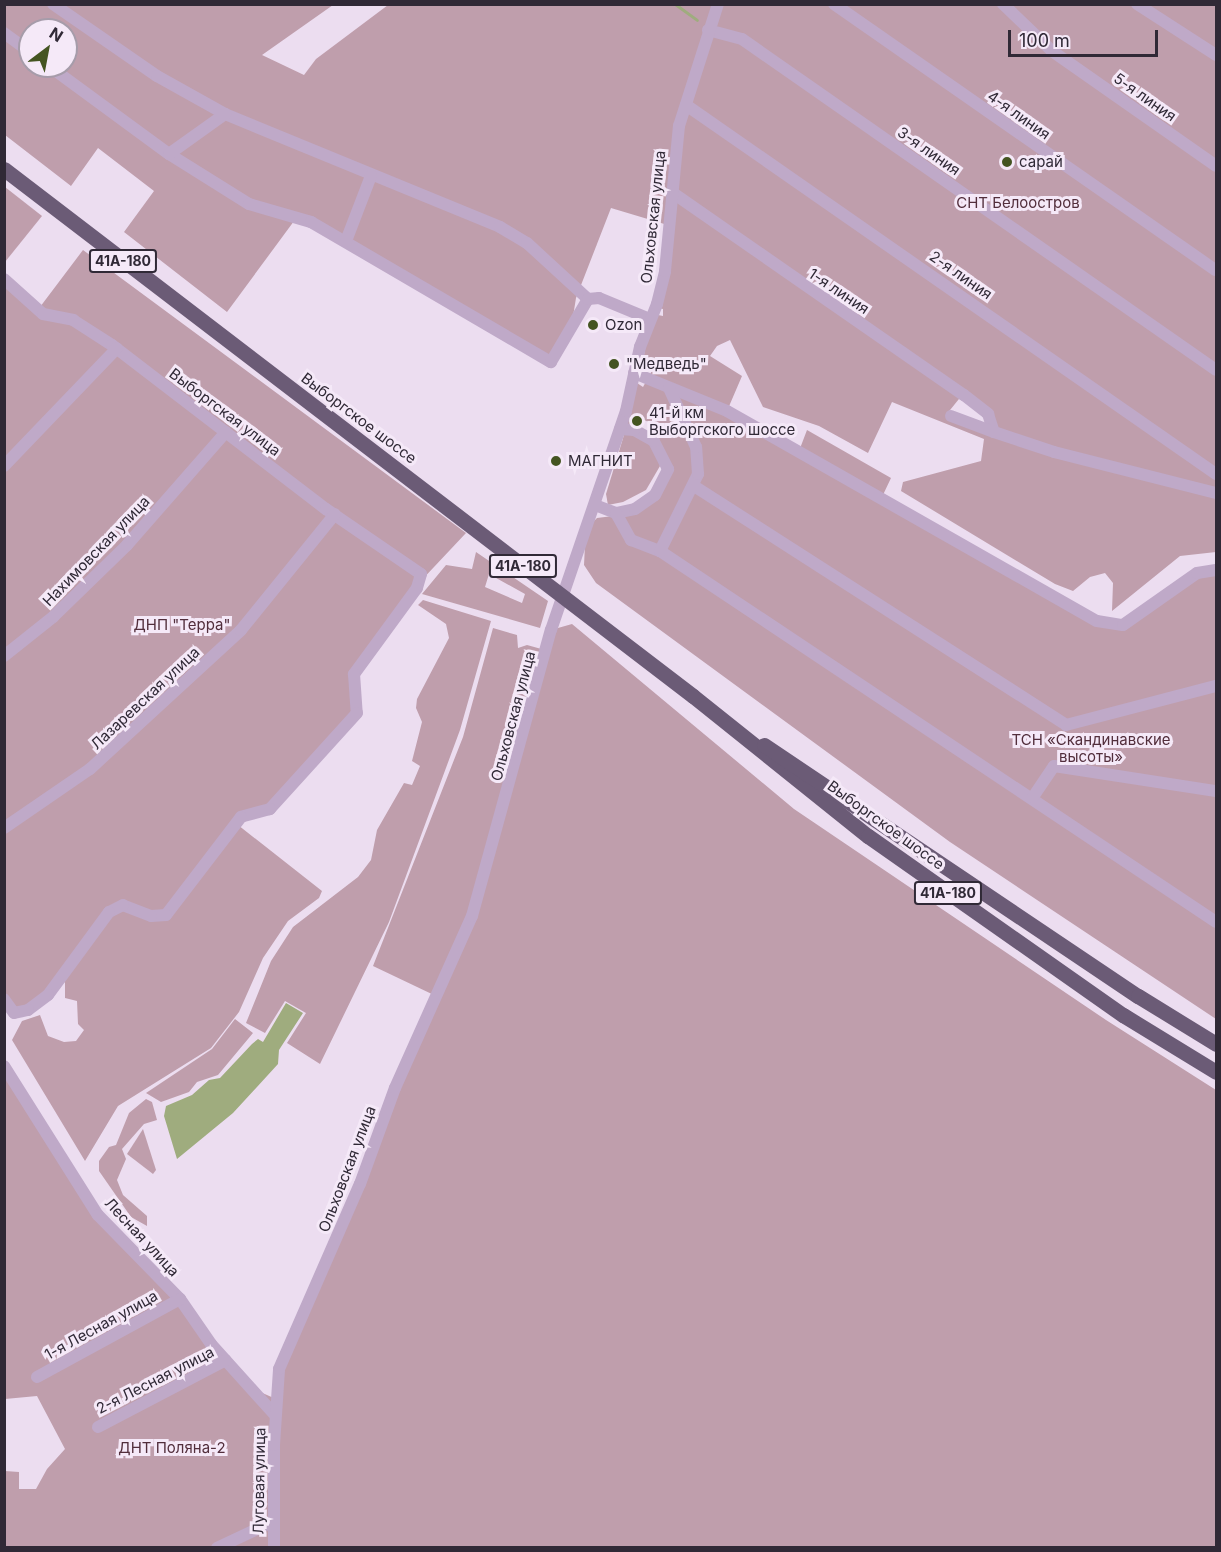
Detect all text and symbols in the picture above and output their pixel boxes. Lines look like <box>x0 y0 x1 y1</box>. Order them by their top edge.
north arrow <box>18 18 78 78</box>
scale bar <box>1011 18 1161 56</box>
text: N <box>46 23 67 46</box>
text: 100 m <box>1019 30 1070 51</box>
street label: 5-я линия <box>1110 69 1180 125</box>
street label: 4-я линия <box>984 87 1054 143</box>
street label: 3-я линия <box>894 123 964 179</box>
street label: Ольховская улица <box>637 150 669 284</box>
place label: сарай <box>1019 153 1063 171</box>
marker: сарай <box>1000 155 1014 169</box>
park label: СНТ Белоостров <box>956 194 1080 212</box>
street label: 2-я линия <box>926 247 996 303</box>
road number: 41А-180 <box>88 250 158 272</box>
street label: 1-я линия <box>805 264 873 318</box>
place label: Ozon <box>605 316 642 334</box>
marker: Ozon <box>586 318 600 332</box>
place label: "Медведь" <box>626 355 707 373</box>
marker: "Медведь" <box>607 357 621 371</box>
street label: Выборгская улица <box>166 364 284 460</box>
street label: Выборгское шоссе <box>298 369 420 467</box>
place label: 41-й км Выборгского шоссе <box>649 403 795 438</box>
marker: 41-й км Выборгского шоссе <box>630 414 644 428</box>
place label: МАГНИТ <box>568 452 633 470</box>
marker: МАГНИТ <box>549 454 563 468</box>
street label: Нахимовская улица <box>39 492 153 610</box>
road number: 41А-180 <box>488 555 558 577</box>
park label: ДНП "Терра" <box>134 616 230 634</box>
street label: Лазаревская улица <box>87 643 203 753</box>
street label: Ольховская улица <box>487 649 539 783</box>
park label: ТСН «Скандинавские высоты» <box>1011 730 1171 765</box>
street label: Выборгское шоссе <box>824 777 948 873</box>
road number: 41А-180 <box>914 882 982 904</box>
street label: Ольховская улица <box>315 1103 379 1235</box>
street label: Лесная улица <box>101 1194 183 1280</box>
street label: 1-я Лесная улица <box>41 1286 161 1364</box>
street label: 2-я Лесная улица <box>93 1343 217 1417</box>
street label: Луговая улица <box>249 1427 269 1535</box>
park label: ДНТ Поляна-2 <box>118 1439 226 1457</box>

